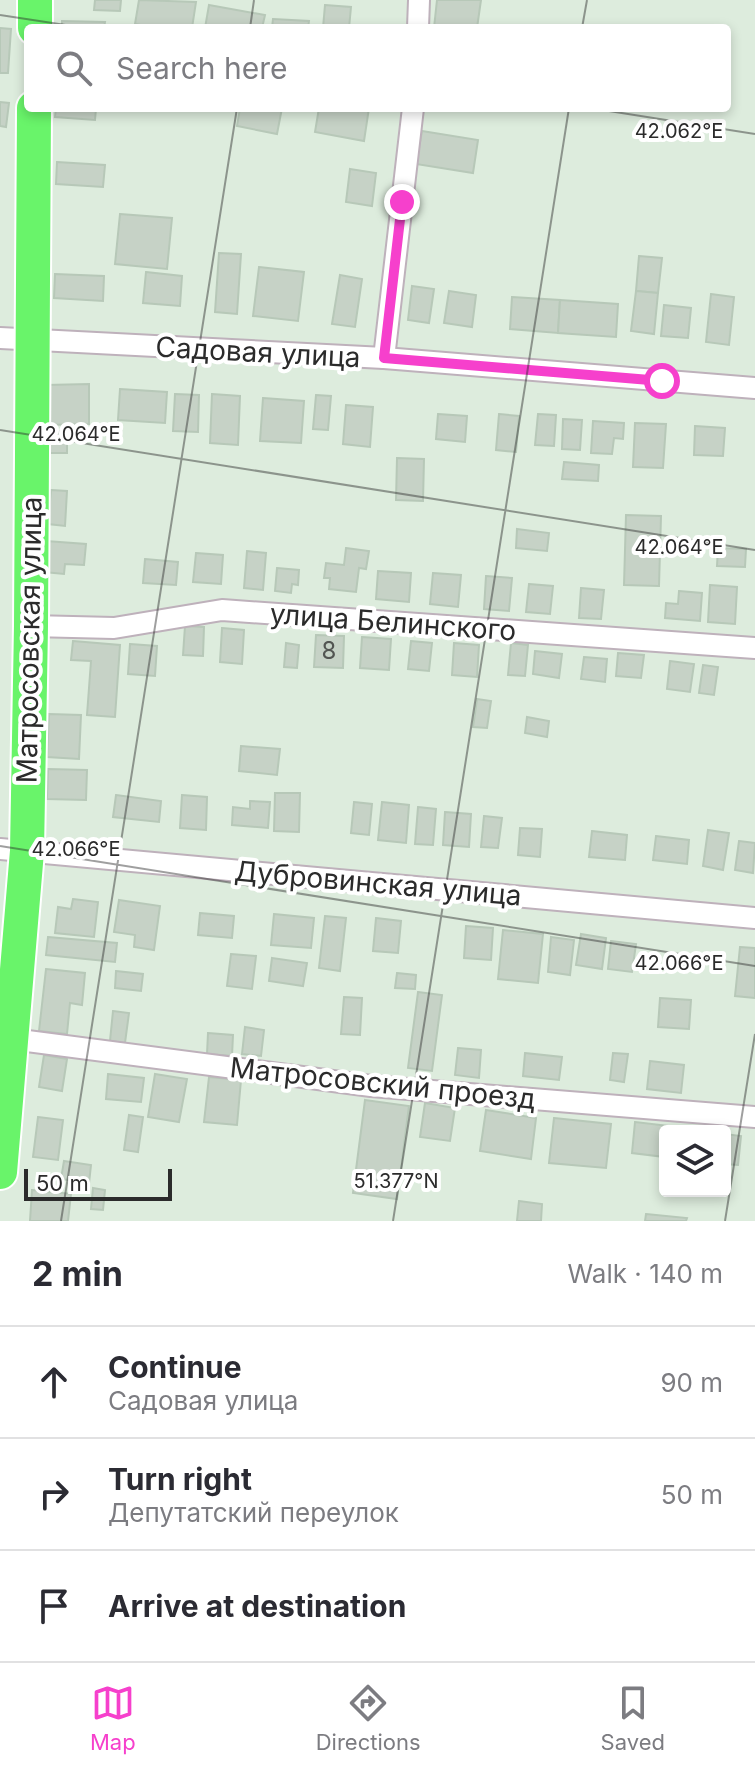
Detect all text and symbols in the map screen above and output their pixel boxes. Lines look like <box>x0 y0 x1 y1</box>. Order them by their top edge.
search box <box>24 24 731 112</box>
icon: search <box>52 46 96 90</box>
text: Search here <box>116 50 288 86</box>
text: 42.062°E <box>635 119 723 143</box>
route end <box>384 184 420 220</box>
street label: Садовая улица <box>155 330 361 374</box>
route start <box>644 363 680 399</box>
text: 42.064°E <box>31 422 121 446</box>
street label: Матросовская улица <box>9 496 49 784</box>
text: 42.064°E <box>634 535 724 559</box>
street label: улица Белинского <box>269 596 517 648</box>
house number: 8 <box>322 636 336 665</box>
text: 42.066°E <box>32 837 120 861</box>
street label: Дубровинская улица <box>233 854 523 912</box>
text: 42.066°E <box>635 951 723 975</box>
street label: Матросовский проезд <box>228 1050 538 1116</box>
map controls <box>659 1125 731 1197</box>
button: layers <box>659 1125 731 1197</box>
scale bar <box>24 1165 172 1201</box>
text: 51.377°N <box>353 1169 439 1193</box>
text: 50 m <box>36 1170 89 1196</box>
text: 2 min <box>32 1253 123 1294</box>
text: Walk · 140 m <box>568 1258 723 1289</box>
text: Continue <box>108 1349 242 1385</box>
icon: ahead <box>32 1360 76 1404</box>
text: 90 m <box>660 1367 723 1398</box>
text: Садовая улица <box>108 1385 298 1416</box>
text: Turn right <box>108 1461 252 1497</box>
icon: right <box>32 1472 76 1516</box>
text: 50 m <box>661 1479 723 1510</box>
text: Депутатский переулок <box>108 1497 399 1528</box>
icon: arrive <box>32 1584 76 1628</box>
text: Arrive at destination <box>108 1588 406 1624</box>
tab: Map <box>90 1681 136 1755</box>
tab: Directions <box>316 1681 421 1755</box>
tab: Saved <box>601 1681 665 1755</box>

